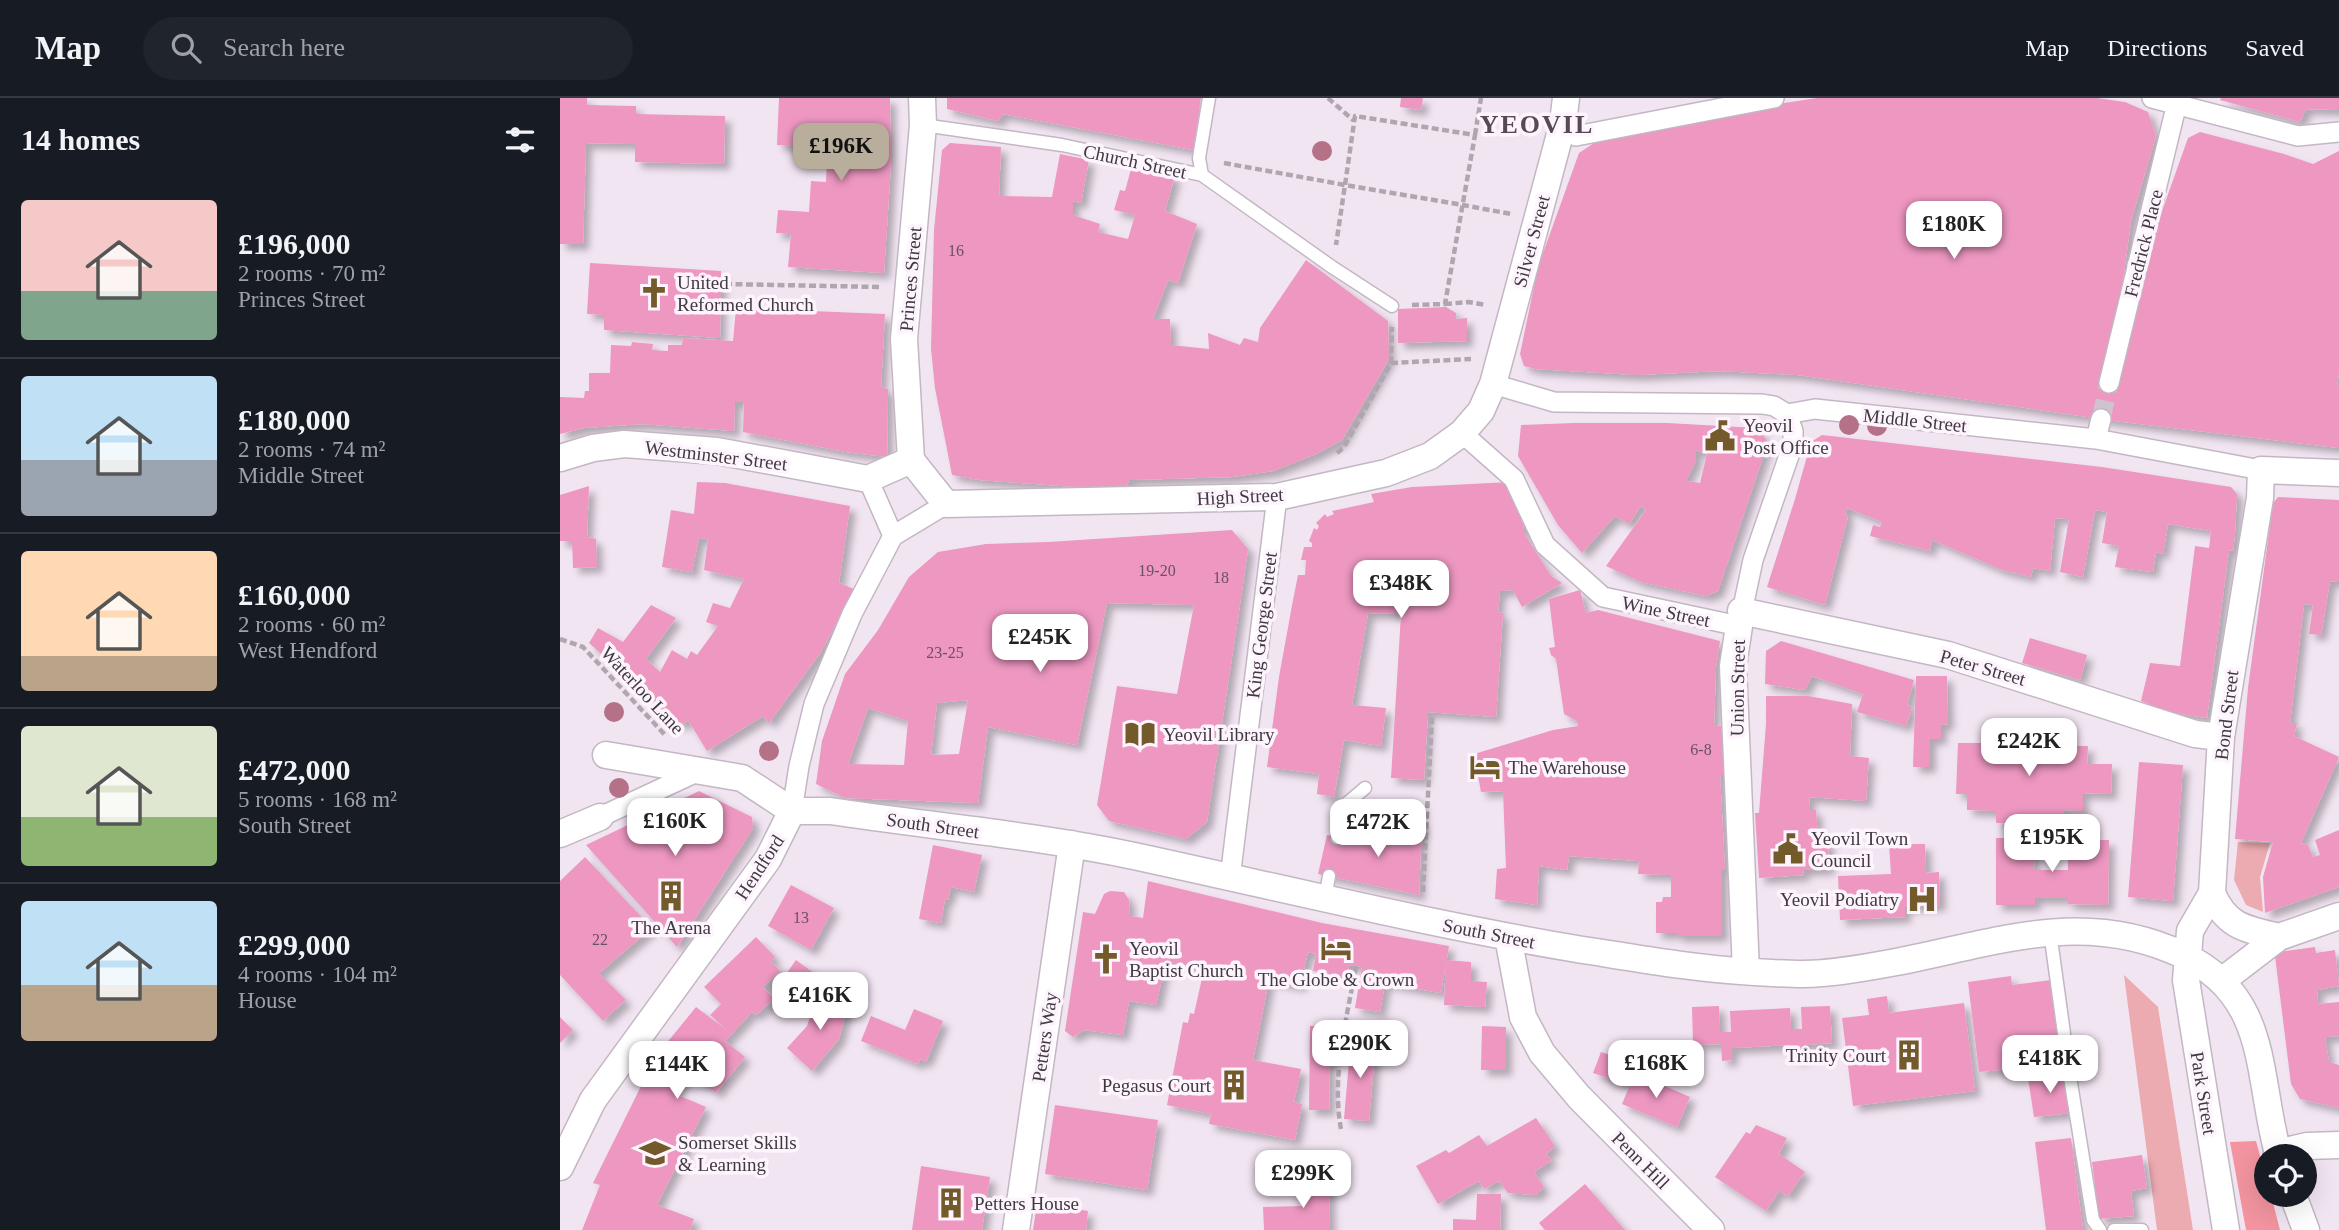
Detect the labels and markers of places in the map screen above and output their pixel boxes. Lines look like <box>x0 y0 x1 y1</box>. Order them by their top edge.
pin: £196K <box>792 123 890 183</box>
pin: £180K <box>1905 202 2003 261</box>
place label: United Reformed Church <box>677 272 814 315</box>
church icon: United Reformed Church <box>637 276 671 310</box>
place label: Yeovil Post Office <box>1743 415 1829 458</box>
public building icon: Yeovil Post Office <box>1703 419 1737 453</box>
pin: £348K <box>1352 560 1450 620</box>
pin: £245K <box>991 614 1089 674</box>
library icon: Yeovil Library <box>1123 717 1157 751</box>
pin: £242K <box>1980 718 2078 778</box>
place label: Yeovil Library <box>1163 724 1275 745</box>
hotel icon: The Warehouse <box>1468 750 1502 784</box>
place label: The Warehouse <box>1508 757 1626 778</box>
pin: £160K <box>626 798 724 858</box>
pin: £472K <box>1329 800 1427 859</box>
pin: £195K <box>2003 814 2101 874</box>
place label: Yeovil Town Council <box>1811 828 1909 871</box>
public building icon: Yeovil Town Council <box>1771 832 1805 866</box>
building icon: The Arena <box>654 879 688 913</box>
hospital icon: Yeovil Podiatry <box>1905 882 1939 916</box>
place label: Yeovil Podiatry <box>1780 889 1899 910</box>
place label: The Arena <box>631 917 711 938</box>
hotel icon: The Globe & Crown <box>1319 931 1353 965</box>
place label: Yeovil Baptist Church <box>1129 938 1244 981</box>
church icon: Yeovil Baptist Church <box>1089 942 1123 976</box>
place label: The Globe & Crown <box>1258 969 1415 990</box>
pin: £416K <box>771 972 869 1032</box>
pin: £290K <box>1311 1020 1409 1080</box>
pin: £418K <box>2001 1035 2099 1095</box>
building icon: Trinity Court <box>1892 1038 1926 1072</box>
pin: £168K <box>1607 1040 1705 1100</box>
pin: £144K <box>628 1042 726 1101</box>
place label: Trinity Court <box>1786 1045 1887 1066</box>
building icon: Pegasus Court <box>1217 1068 1251 1102</box>
place label: Pegasus Court <box>1102 1075 1212 1096</box>
place label: Somerset Skills & Learning <box>678 1132 797 1175</box>
school or university icon: Somerset Skills & Learning <box>638 1136 672 1170</box>
pin: £299K <box>1254 1150 1352 1210</box>
building icon: Petters House <box>934 1186 968 1220</box>
place label: Petters House <box>974 1193 1079 1214</box>

